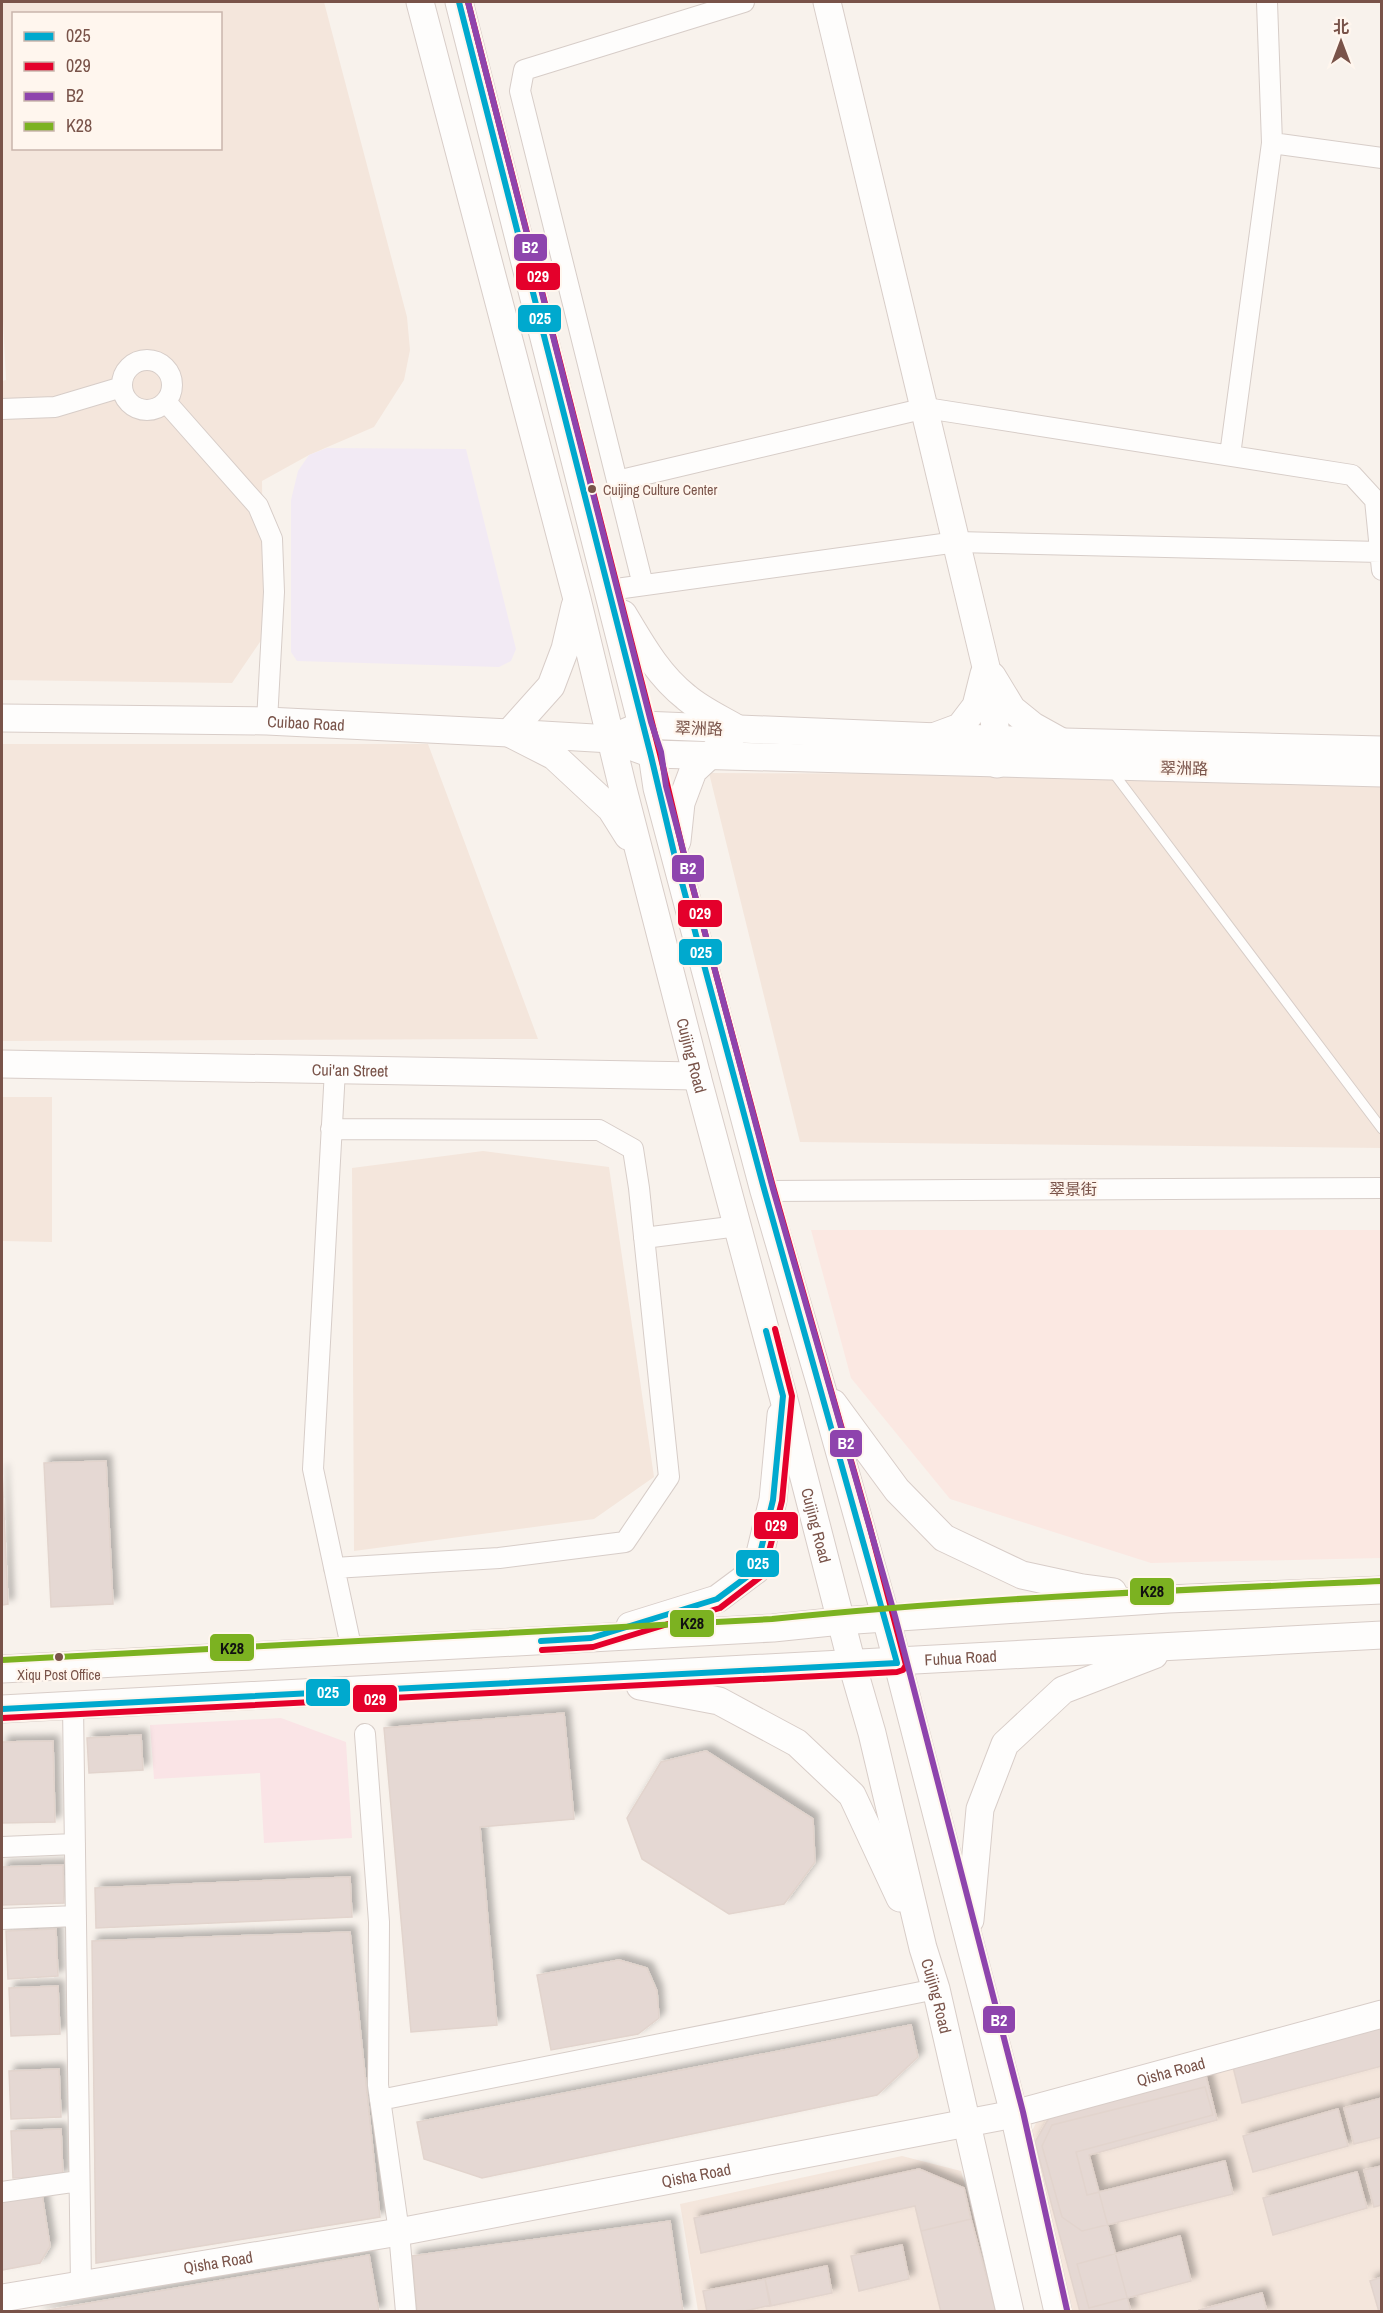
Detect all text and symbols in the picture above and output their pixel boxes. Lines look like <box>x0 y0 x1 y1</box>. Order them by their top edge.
legend <box>12 12 222 150</box>
north arrow <box>1311 12 1371 72</box>
text: 北 <box>1333 16 1349 38</box>
text: 025 <box>66 23 91 48</box>
text: 029 <box>66 53 91 78</box>
text: B2 <box>66 83 84 108</box>
text: K28 <box>66 113 92 138</box>
line badge: B2 <box>513 233 548 262</box>
text: B2 <box>522 236 538 258</box>
line badge: 029 <box>515 262 561 291</box>
text: 029 <box>527 265 549 287</box>
line badge: 025 <box>517 304 562 333</box>
text: 025 <box>529 307 551 329</box>
place label: Cuijing Culture Center <box>603 481 717 499</box>
marker: Cuijing Culture Center <box>586 483 598 495</box>
street label: Cuibao Road <box>267 710 345 736</box>
street label: 翠洲路 <box>675 716 723 740</box>
street label: 翠洲路 <box>1160 757 1208 779</box>
line badge: B2 <box>671 854 705 883</box>
text: B2 <box>680 857 696 879</box>
line badge: 029 <box>677 899 723 928</box>
text: 029 <box>689 902 711 924</box>
line badge: 025 <box>678 938 723 966</box>
text: 025 <box>690 941 712 963</box>
street label: Cuijing Road <box>671 1016 712 1095</box>
street label: Cui'an Street <box>312 1058 389 1082</box>
street label: 翠景街 <box>1049 1178 1097 1200</box>
line badge: B2 <box>829 1429 863 1458</box>
text: B2 <box>838 1432 854 1454</box>
street label: Cuijing Road <box>796 1485 836 1565</box>
line badge: 029 <box>753 1511 799 1540</box>
text: 029 <box>765 1514 787 1536</box>
line badge: 025 <box>735 1549 780 1578</box>
text: 025 <box>747 1552 769 1574</box>
line badge: K28 <box>1129 1577 1175 1606</box>
text: K28 <box>1140 1580 1164 1602</box>
line badge: K28 <box>669 1609 715 1638</box>
text: K28 <box>680 1612 704 1634</box>
line badge: K28 <box>209 1633 255 1662</box>
text: K28 <box>220 1637 244 1659</box>
street label: Fuhua Road <box>924 1645 997 1671</box>
marker: Xiqu Post Office <box>53 1651 65 1663</box>
place label: Xiqu Post Office <box>17 1666 101 1684</box>
line badge: 025 <box>305 1678 351 1707</box>
text: 025 <box>317 1681 339 1703</box>
line badge: 029 <box>352 1684 398 1713</box>
text: 029 <box>364 1688 386 1710</box>
street label: Cuijing Road <box>916 1956 957 2036</box>
line badge: B2 <box>982 2005 1016 2034</box>
text: B2 <box>991 2009 1007 2031</box>
street label: Qisha Road <box>1134 2052 1207 2091</box>
street label: Qisha Road <box>660 2158 733 2192</box>
street label: Qisha Road <box>182 2245 254 2279</box>

